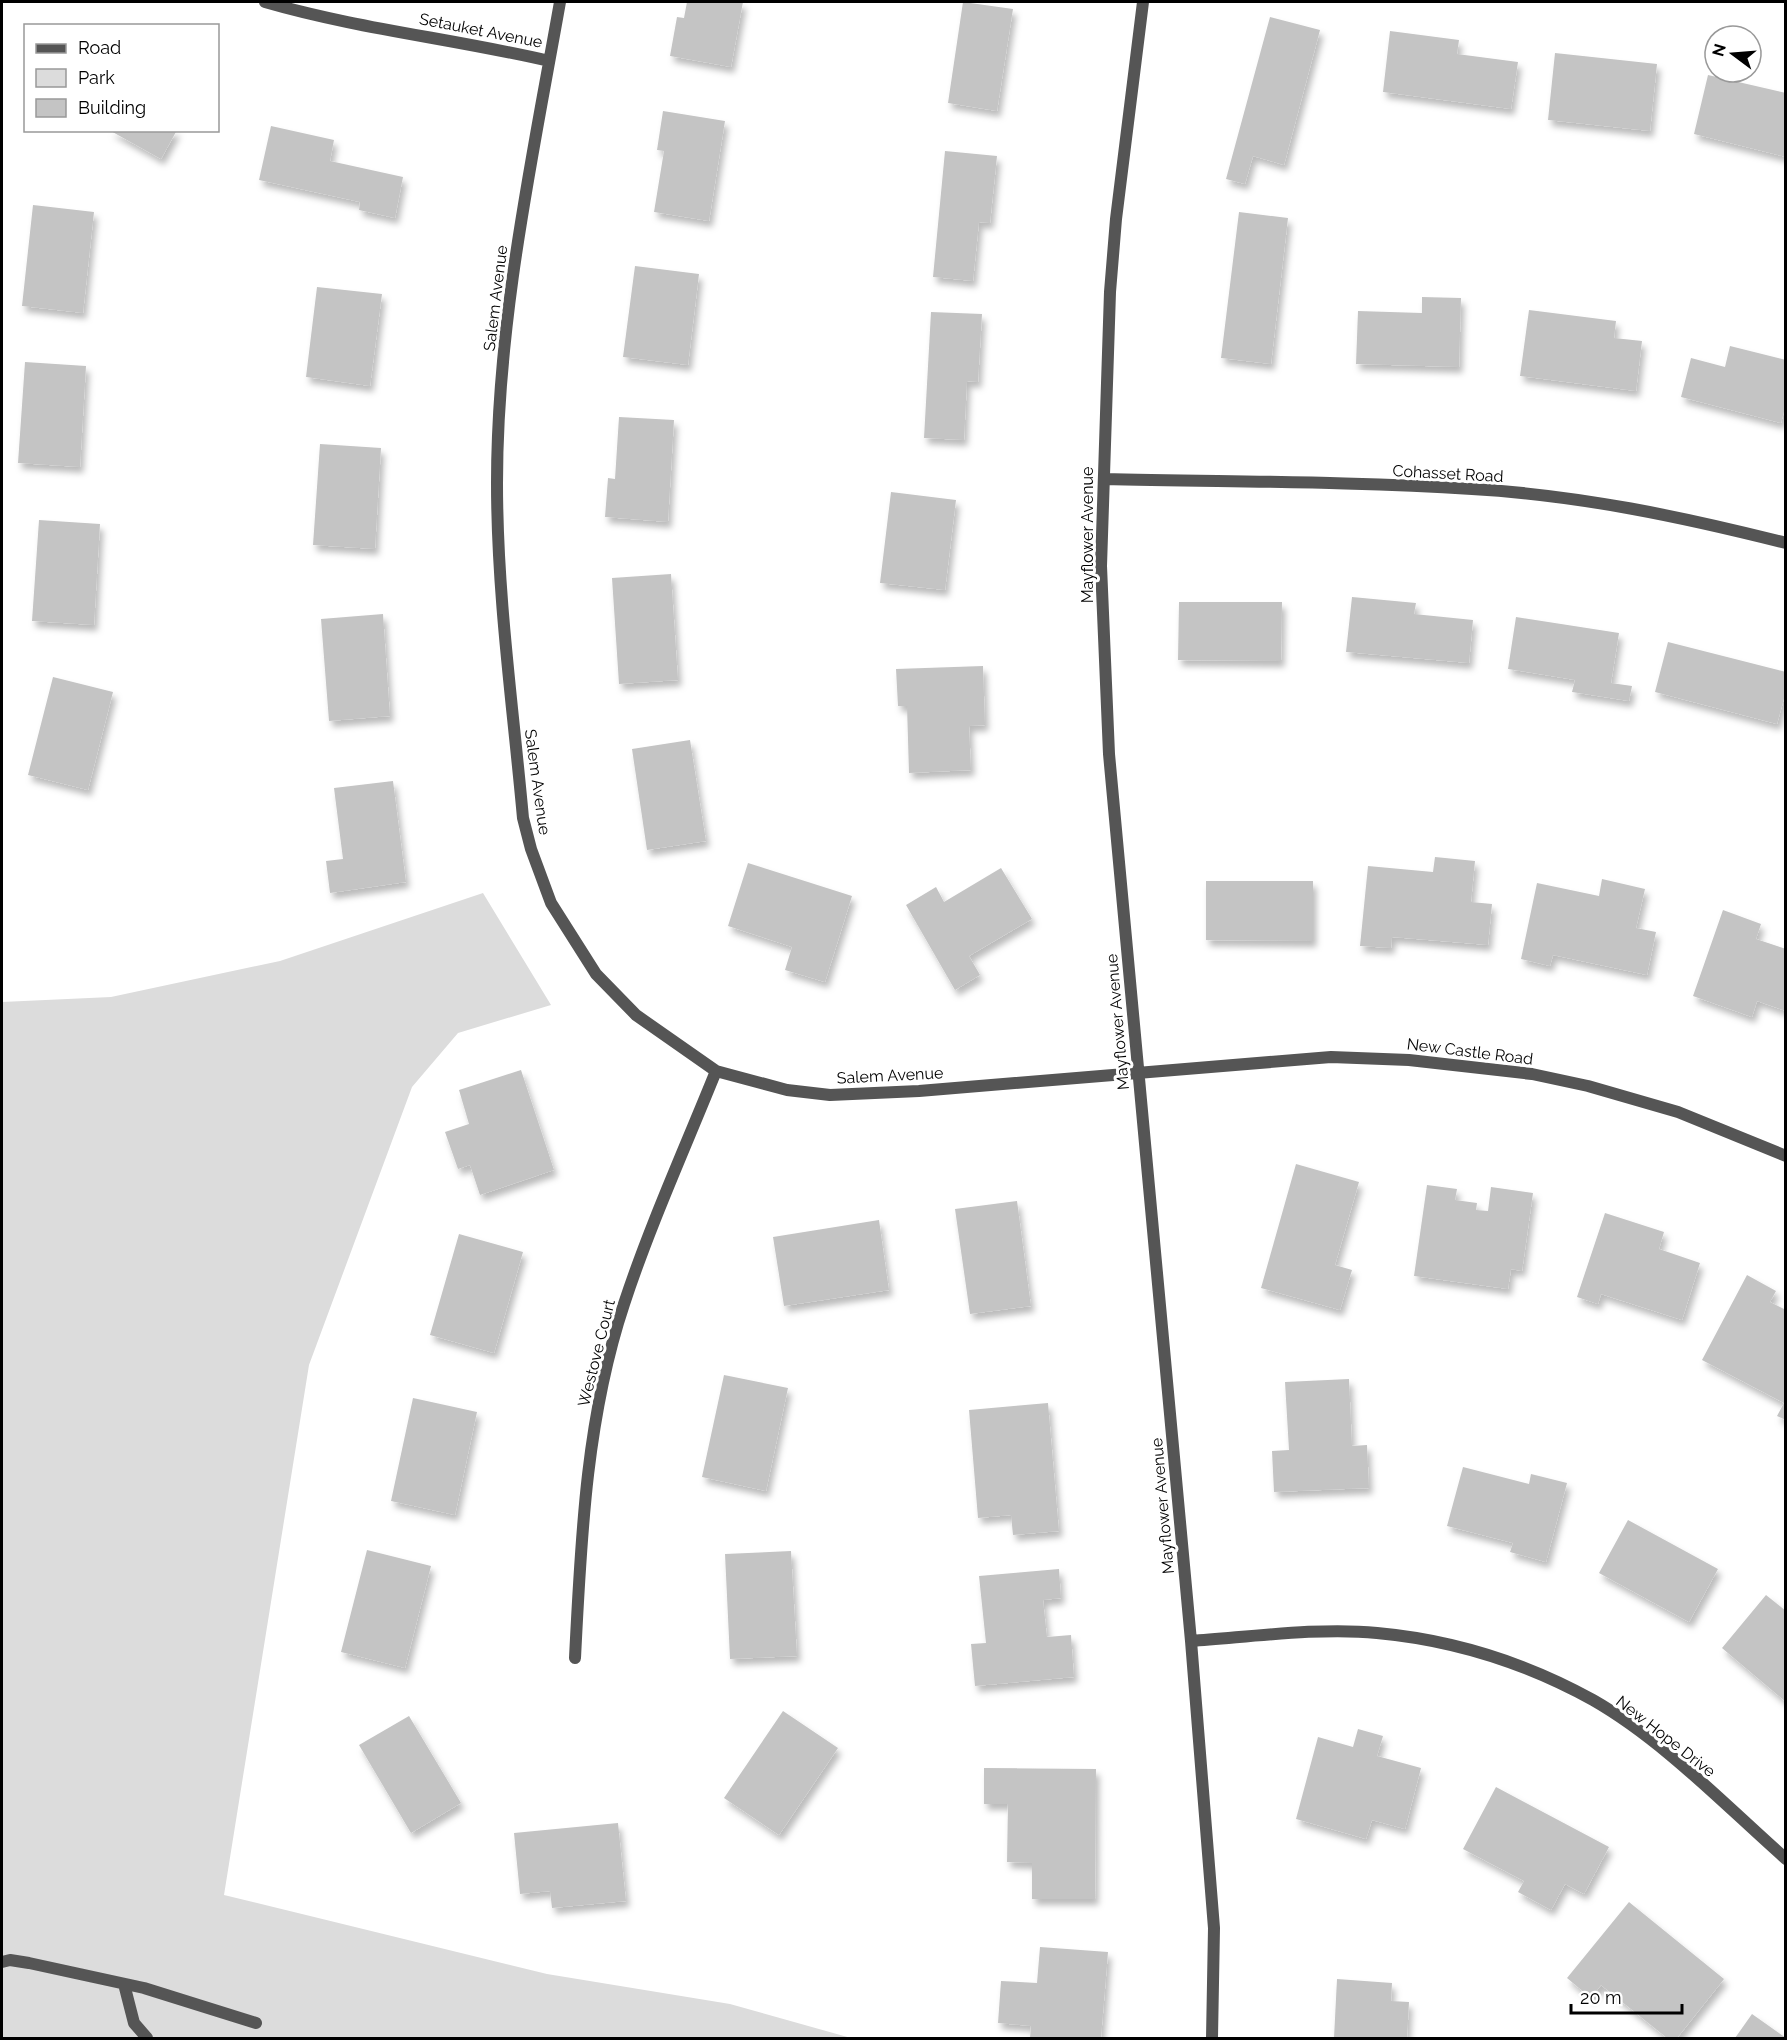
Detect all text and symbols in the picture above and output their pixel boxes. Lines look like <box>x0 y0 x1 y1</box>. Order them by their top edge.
street label: Setauket Avenue <box>418 9 544 52</box>
legend <box>24 24 219 132</box>
north arrow <box>1703 24 1763 84</box>
text: Road <box>78 37 121 58</box>
text: N <box>1708 42 1730 58</box>
text: Park <box>78 67 115 88</box>
text: Building <box>78 97 146 118</box>
street label: Salem Avenue <box>480 244 511 352</box>
street label: Cohasset Road <box>1392 461 1504 486</box>
street label: Mayflower Avenue <box>1078 467 1097 603</box>
street label: Salem Avenue <box>521 728 554 836</box>
street label: Mayflower Avenue <box>1102 953 1133 1091</box>
street label: New Castle Road <box>1406 1034 1534 1069</box>
street label: Salem Avenue <box>836 1063 944 1088</box>
street label: Westove Court <box>574 1297 619 1409</box>
street label: Mayflower Avenue <box>1147 1437 1178 1575</box>
street label: New Hope Drive <box>1612 1692 1719 1781</box>
scale bar <box>1571 1977 1682 2015</box>
text: 20 m <box>1580 1987 1622 2008</box>

